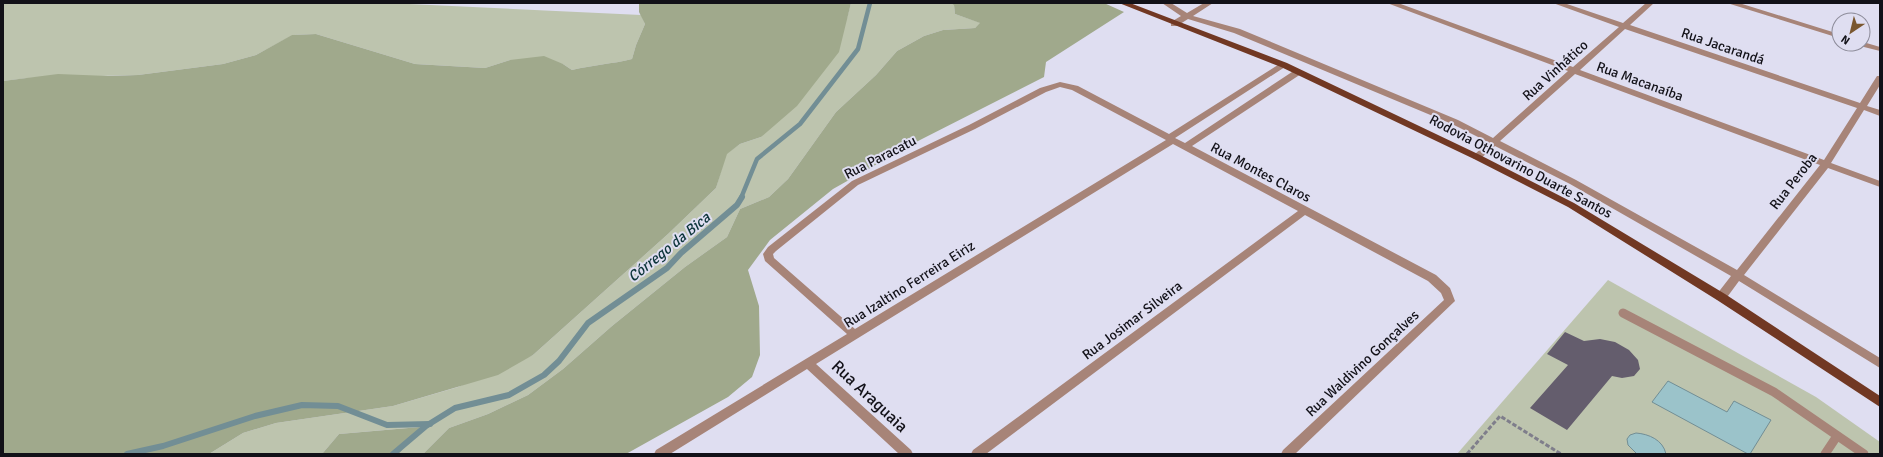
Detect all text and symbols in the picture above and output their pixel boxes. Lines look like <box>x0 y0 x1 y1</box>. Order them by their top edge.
north arrow <box>1831 12 1871 52</box>
street label: Rua Jacarandá <box>1679 24 1767 69</box>
text: N <box>1839 32 1852 47</box>
street label: Rua Vinhático <box>1519 36 1592 104</box>
street label: Rua Macanaíba <box>1594 58 1686 105</box>
street label: Rodovia Othovarino Duarte Santos <box>1426 111 1615 222</box>
street label: Rua Paracatu <box>841 132 919 183</box>
street label: Rua Montes Claros <box>1208 139 1314 206</box>
street label: Rua Peroba <box>1766 150 1821 213</box>
water label: Córrego da Bica <box>624 208 714 286</box>
street label: Rua Izaltino Ferreira Eiriz <box>841 237 978 332</box>
street label: Rua Josimar Silveira <box>1079 277 1186 363</box>
street label: Rua Waldivino Gonçalves <box>1302 307 1422 420</box>
street label: Rua Araguaia <box>827 356 912 437</box>

